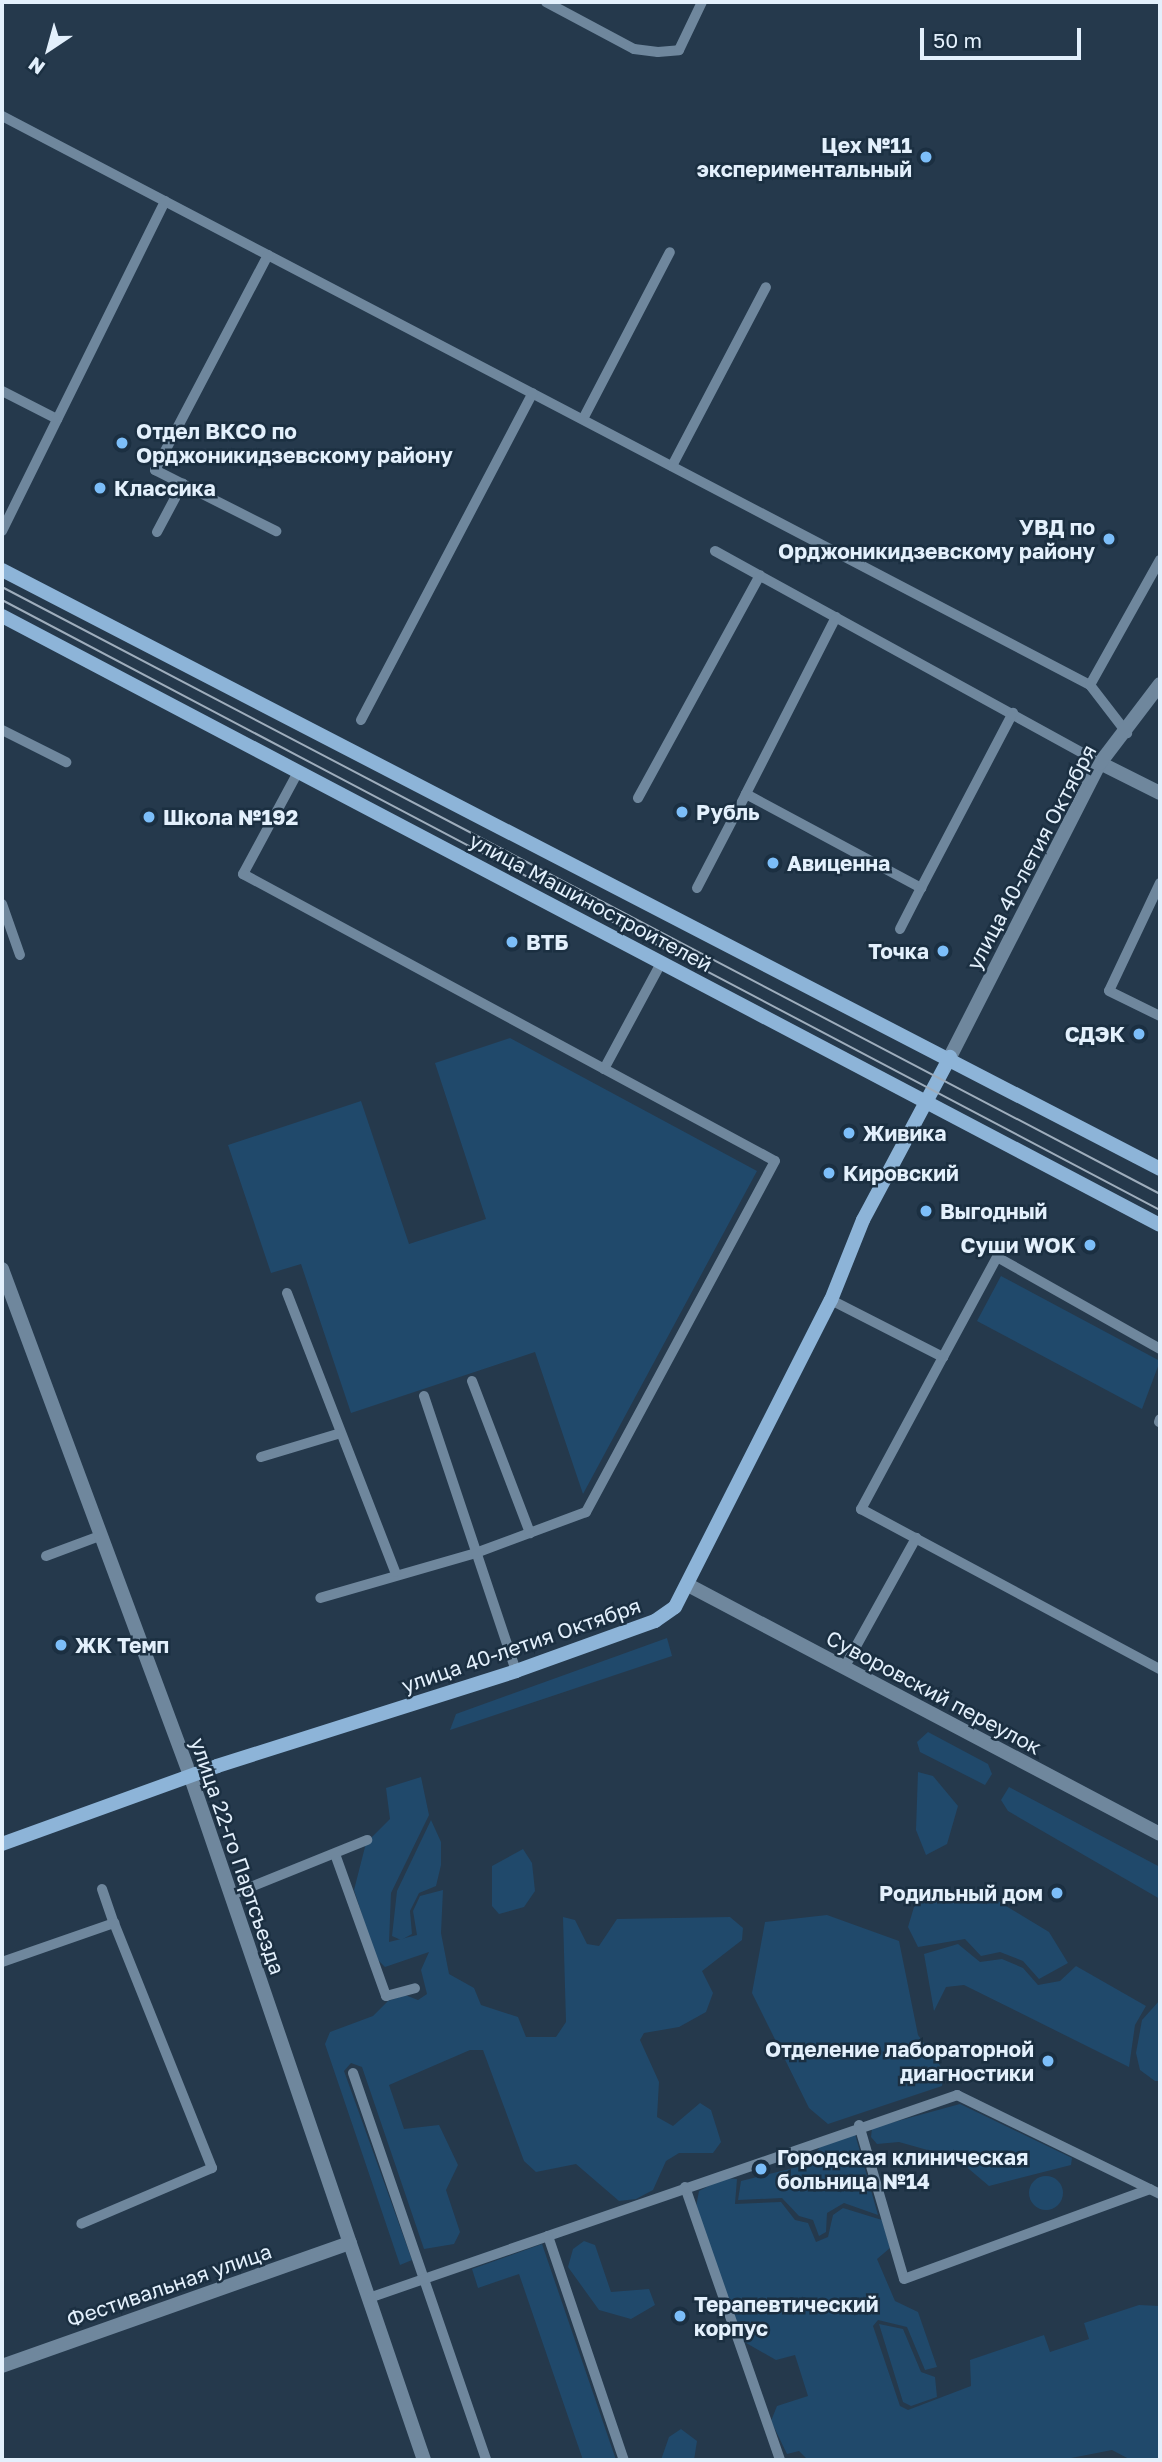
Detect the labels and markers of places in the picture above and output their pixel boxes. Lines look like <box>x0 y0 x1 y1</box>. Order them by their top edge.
place label: Цех №11 экспериментальный <box>697 132 912 182</box>
marker: Цех №11 экспериментальный <box>918 149 934 165</box>
place label: Отдел ВКСО по Орджоникидзевскому району <box>136 418 453 468</box>
marker: Отдел ВКСО по Орджоникидзевскому району <box>114 435 130 451</box>
place label: Классика <box>114 475 216 501</box>
marker: Классика <box>92 480 108 496</box>
place label: УВД по Орджоникидзевскому району <box>778 514 1095 564</box>
marker: УВД по Орджоникидзевскому району <box>1101 531 1117 547</box>
place label: Рубль <box>696 799 759 825</box>
place label: Школа №192 <box>163 804 298 830</box>
marker: Рубль <box>674 804 690 820</box>
marker: Школа №192 <box>141 809 157 825</box>
place label: Авиценна <box>787 850 890 876</box>
marker: Авиценна <box>765 855 781 871</box>
place label: ВТБ <box>526 929 569 955</box>
marker: ВТБ <box>504 934 520 950</box>
place label: Точка <box>868 938 929 964</box>
marker: Точка <box>935 943 951 959</box>
place label: СДЭК <box>1065 1021 1125 1047</box>
marker: СДЭК <box>1131 1026 1147 1042</box>
place label: Живика <box>863 1120 946 1146</box>
marker: Живика <box>841 1125 857 1141</box>
place label: Кировский <box>843 1160 959 1186</box>
marker: Кировский <box>821 1165 837 1181</box>
place label: Выгодный <box>940 1198 1047 1224</box>
marker: Выгодный <box>918 1203 934 1219</box>
place label: Суши WOK <box>961 1232 1076 1258</box>
marker: Суши WOK <box>1082 1237 1098 1253</box>
place label: ЖК Темп <box>75 1632 169 1658</box>
marker: ЖК Темп <box>53 1637 69 1653</box>
place label: Родильный дом <box>879 1880 1043 1906</box>
marker: Родильный дом <box>1049 1885 1065 1901</box>
place label: Отделение лабораторной диагностики <box>765 2036 1034 2086</box>
marker: Отделение лабораторной диагностики <box>1040 2053 1056 2069</box>
place label: Городская клиническая больница №14 <box>777 2144 1028 2194</box>
marker: Городская клиническая больница №14 <box>751 2159 771 2179</box>
place label: Терапевтический корпус <box>694 2291 878 2341</box>
marker: Терапевтический корпус <box>672 2308 688 2324</box>

